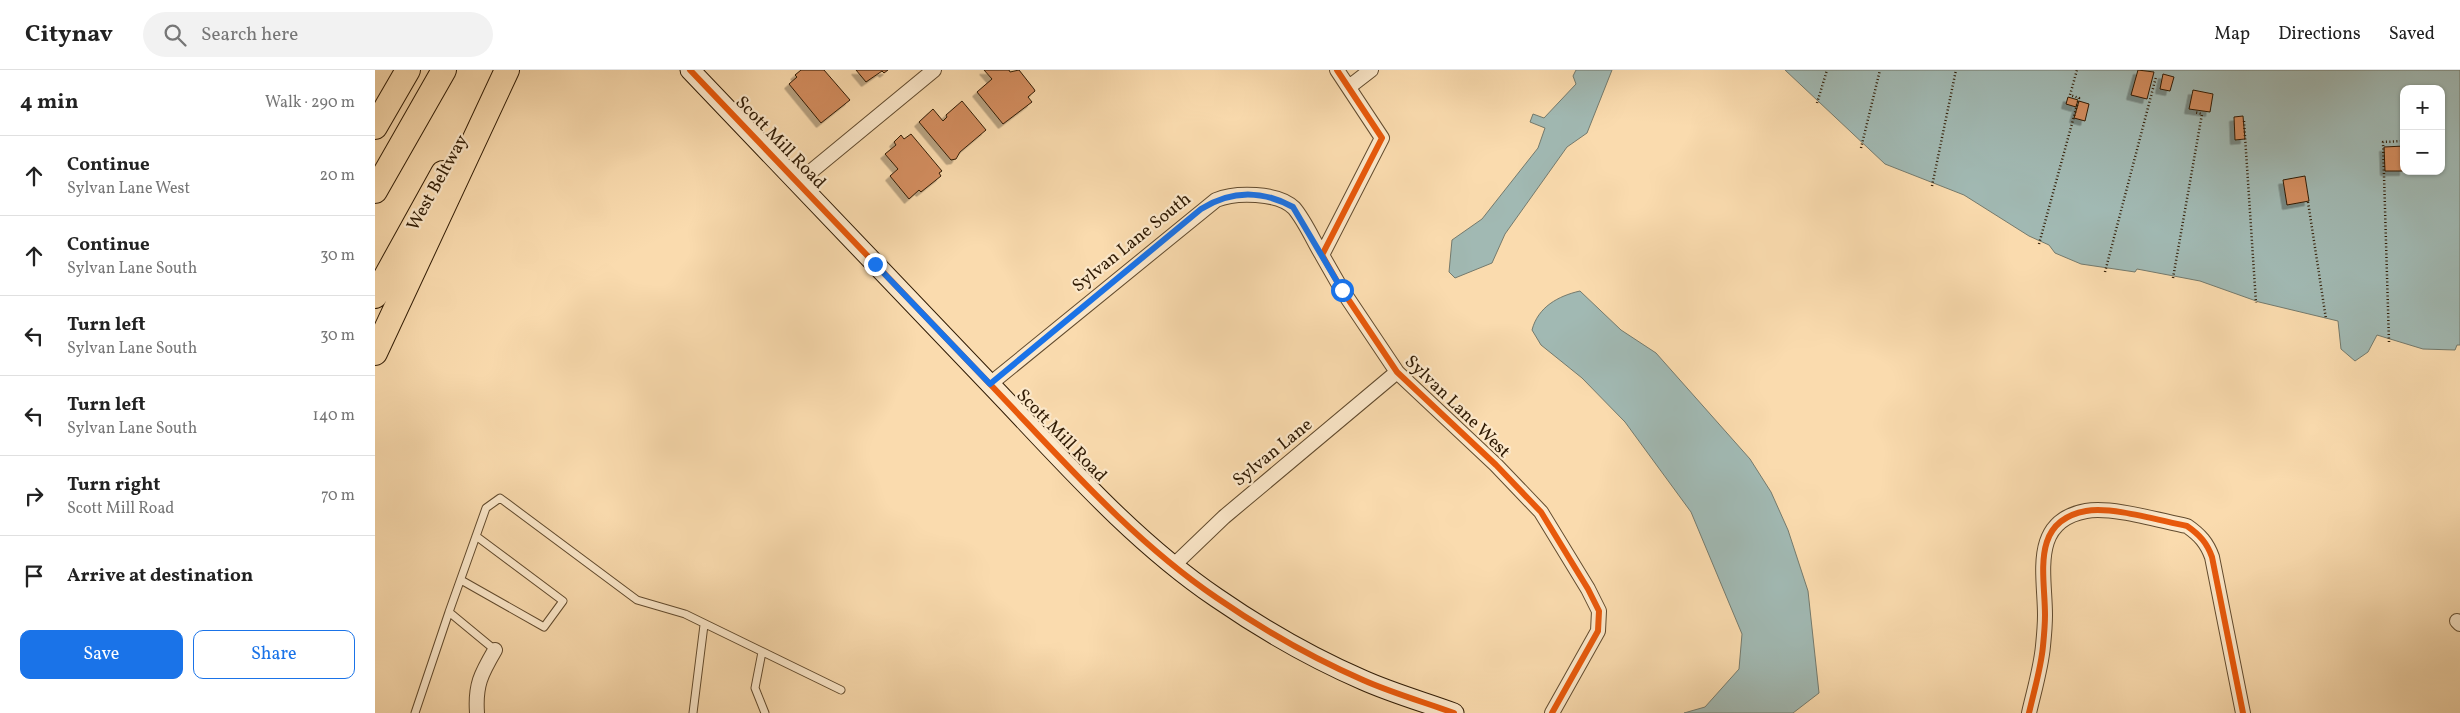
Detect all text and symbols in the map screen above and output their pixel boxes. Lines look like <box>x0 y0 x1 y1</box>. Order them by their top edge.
search box <box>143 12 493 57</box>
text: Citynav <box>25 18 113 52</box>
icon: search <box>161 21 189 49</box>
text: Search here <box>201 22 298 48</box>
text: Map <box>2214 22 2250 47</box>
text: Directions <box>2278 22 2361 47</box>
text: Saved <box>2389 22 2435 47</box>
map controls <box>2400 85 2445 175</box>
button: + <box>2400 85 2445 130</box>
text: 4 min <box>20 88 79 117</box>
street label: Scott Mill Road <box>729 91 831 195</box>
text: Walk · 290 m <box>265 92 355 114</box>
street label: West Beltway <box>401 130 475 236</box>
button: − <box>2400 130 2445 175</box>
text: Continue <box>67 152 150 178</box>
icon: ahead <box>20 162 48 190</box>
text: 20 m <box>320 165 355 187</box>
text: Sylvan Lane West <box>67 178 190 200</box>
street label: Sylvan Lane South <box>1067 187 1197 299</box>
text: Continue <box>67 232 150 258</box>
icon: ahead <box>20 242 48 270</box>
text: 30 m <box>320 245 355 267</box>
route end <box>864 253 887 276</box>
text: Sylvan Lane South <box>67 258 197 280</box>
route start <box>1331 279 1354 302</box>
text: Turn left <box>67 312 146 338</box>
icon: left <box>20 322 48 350</box>
text: 30 m <box>320 325 355 347</box>
text: Sylvan Lane South <box>67 338 197 360</box>
street label: Sylvan Lane West <box>1399 350 1515 464</box>
street label: Scott Mill Road <box>1010 384 1112 488</box>
text: Turn left <box>67 392 146 418</box>
icon: left <box>20 402 48 430</box>
text: 140 m <box>313 405 355 427</box>
street label: Sylvan Lane <box>1228 413 1318 493</box>
text: Sylvan Lane South <box>67 418 197 440</box>
text: Turn right <box>67 472 160 498</box>
icon: right <box>20 482 48 510</box>
text: 70 m <box>321 485 355 507</box>
text: Scott Mill Road <box>67 498 174 520</box>
icon: arrive <box>20 562 48 590</box>
text: Arrive at destination <box>67 563 253 589</box>
button: Save <box>20 630 183 679</box>
button: Share <box>193 630 355 679</box>

